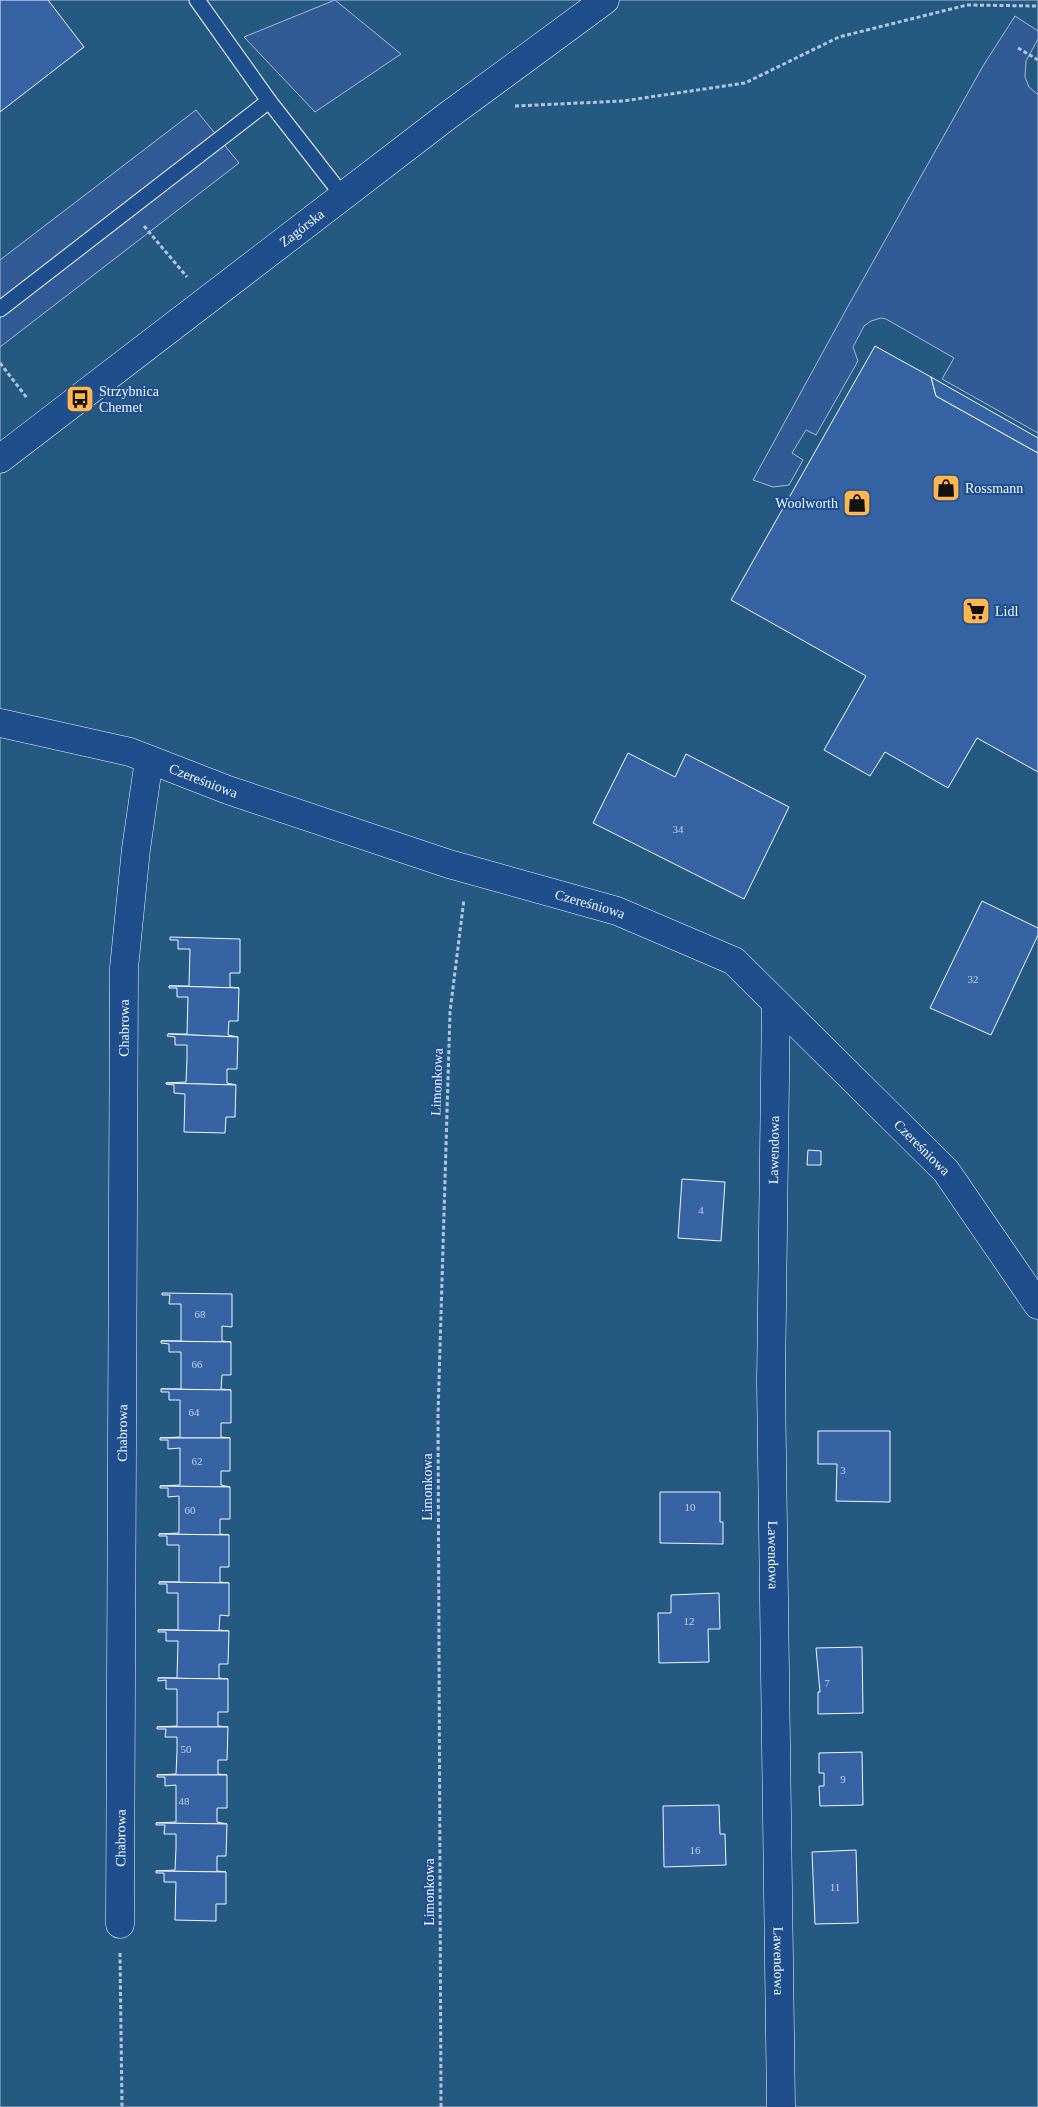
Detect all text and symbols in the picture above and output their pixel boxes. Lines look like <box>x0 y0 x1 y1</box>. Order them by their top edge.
street label: Zagórska <box>276 205 327 250</box>
bus stop icon: Strzybnica Chemet <box>65 384 95 414</box>
place label: Strzybnica Chemet <box>99 384 160 415</box>
shop icon: Rossmann <box>931 473 961 503</box>
place label: Rossmann <box>965 481 1023 496</box>
shop icon: Woolworth <box>842 488 872 518</box>
place label: Woolworth <box>775 496 838 511</box>
supermarket icon: Lidl <box>961 596 991 626</box>
place label: Lidl <box>995 604 1018 619</box>
street label: Czereśniowa <box>167 760 240 800</box>
house number: 34 <box>673 823 684 835</box>
street label: Czereśniowa <box>553 887 628 921</box>
house number: 32 <box>968 973 979 985</box>
street label: Chabrowa <box>116 998 131 1057</box>
street label: Limonkowa <box>428 1047 446 1116</box>
street label: Lawendowa <box>766 1115 782 1184</box>
street label: Czereśniowa <box>891 1117 954 1179</box>
house number: 4 <box>698 1204 704 1216</box>
house number: 68 <box>195 1308 206 1320</box>
house number: 66 <box>192 1358 203 1370</box>
street label: Chabrowa <box>114 1403 130 1462</box>
house number: 64 <box>189 1406 200 1418</box>
street label: Limonkowa <box>420 1452 435 1521</box>
house number: 62 <box>192 1455 203 1467</box>
house number: 3 <box>840 1464 846 1476</box>
house number: 10 <box>685 1501 696 1513</box>
house number: 60 <box>185 1504 196 1516</box>
street label: Lawendowa <box>765 1521 781 1590</box>
house number: 12 <box>684 1615 695 1627</box>
house number: 7 <box>824 1677 830 1689</box>
house number: 50 <box>181 1743 192 1755</box>
house number: 9 <box>840 1773 846 1785</box>
house number: 48 <box>179 1795 190 1807</box>
street label: Chabrowa <box>113 1808 128 1867</box>
house number: 16 <box>690 1844 701 1856</box>
street label: Limonkowa <box>422 1857 437 1926</box>
house number: 11 <box>830 1881 840 1893</box>
street label: Lawendowa <box>771 1927 787 1996</box>

